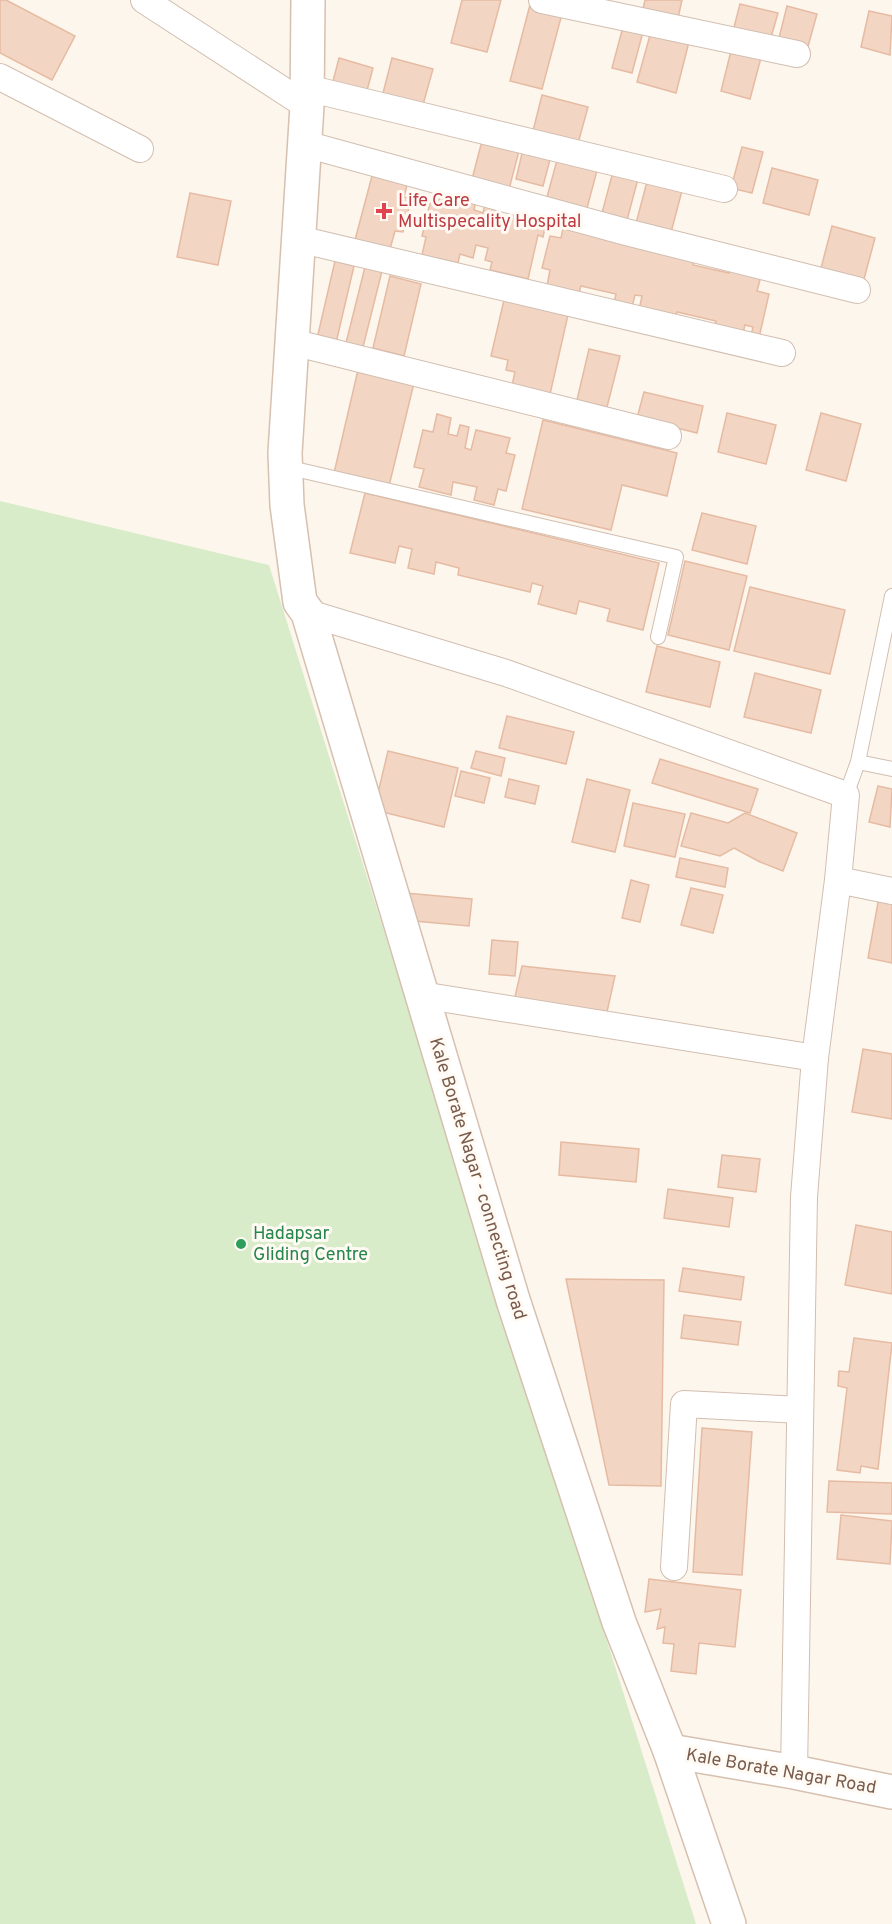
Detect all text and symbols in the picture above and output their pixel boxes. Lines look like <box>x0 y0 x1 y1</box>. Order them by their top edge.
place label: Life Care Multispecality Hospital <box>398 190 582 234</box>
marker: Life Care Multispecality Hospital <box>375 202 393 220</box>
street label: Kale Borate Nagar - connecting road <box>423 1035 531 1323</box>
place label: Hadapsar Gliding Centre <box>253 1223 368 1267</box>
marker: Hadapsar Gliding Centre <box>234 1237 248 1251</box>
street label: Kale Borate Nagar Road <box>684 1744 878 1800</box>

